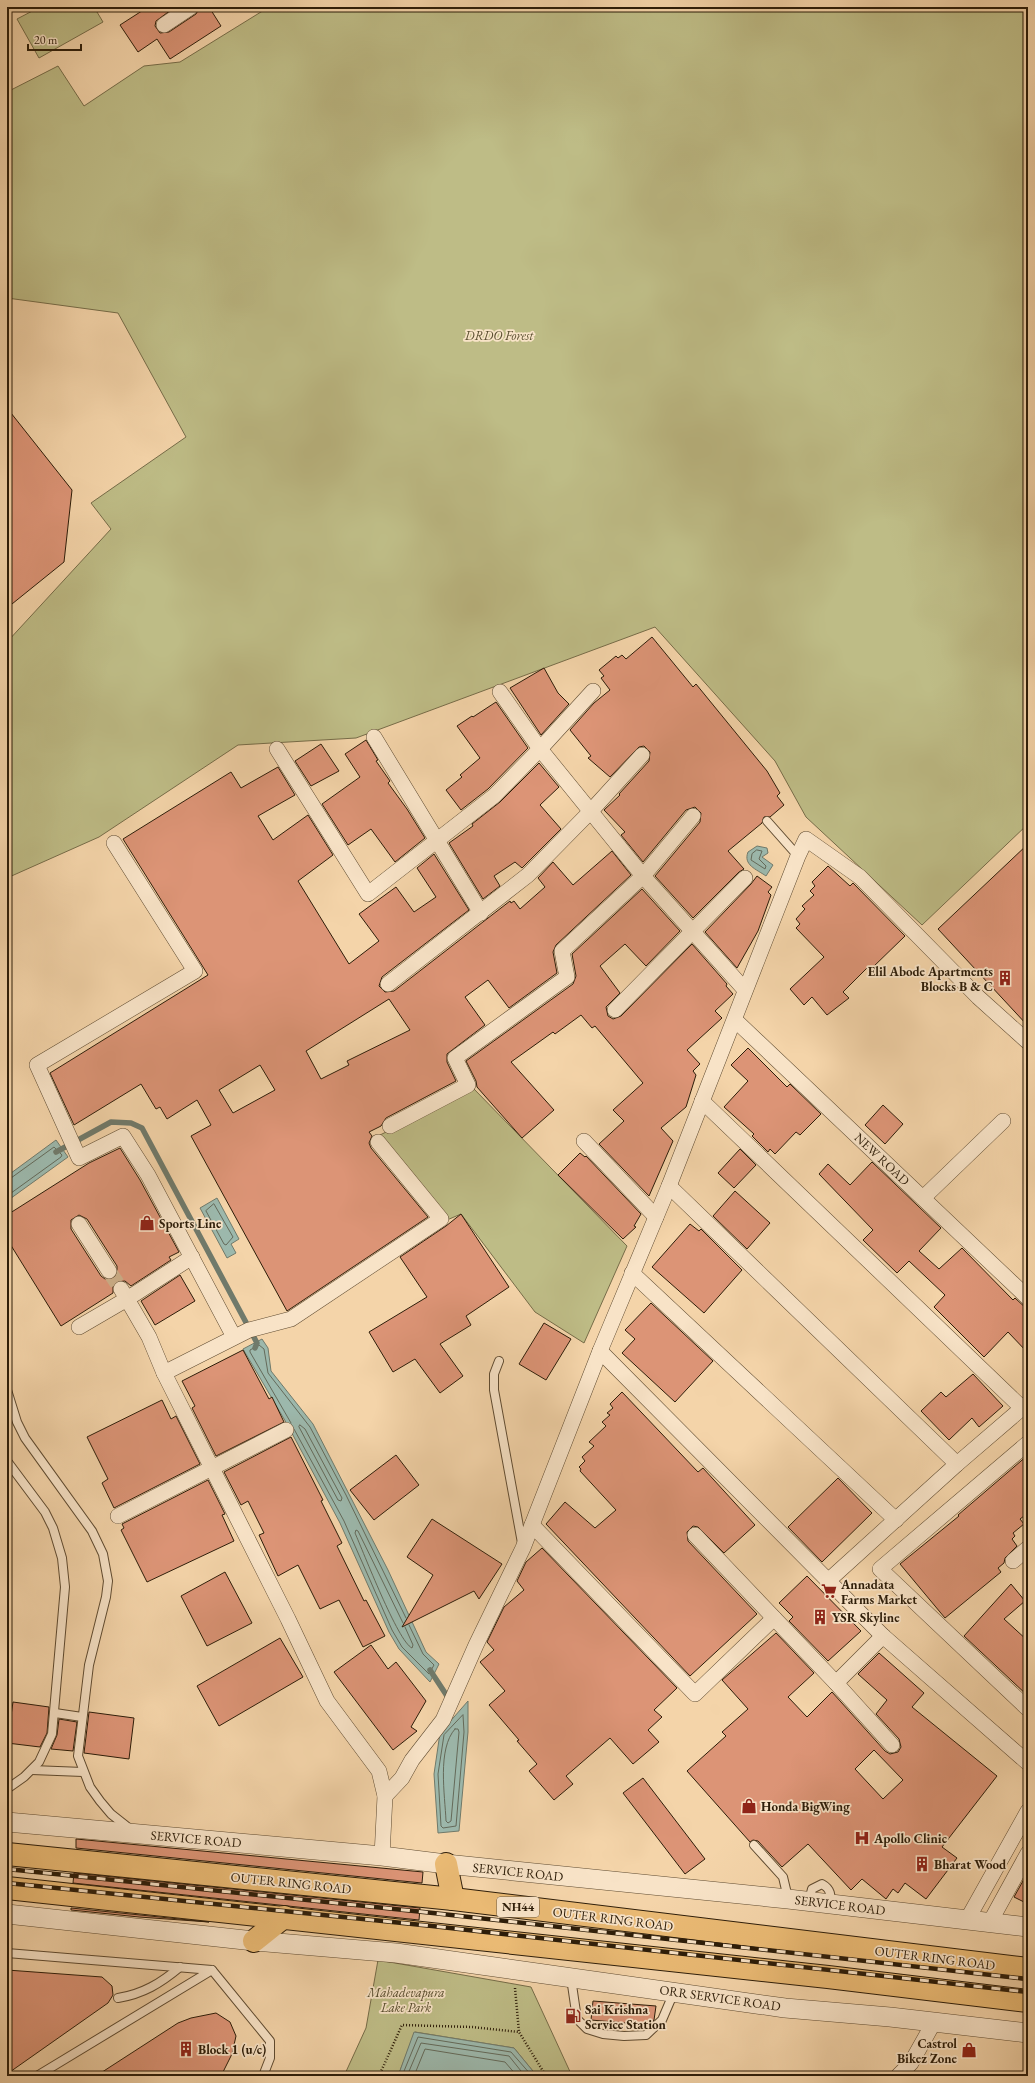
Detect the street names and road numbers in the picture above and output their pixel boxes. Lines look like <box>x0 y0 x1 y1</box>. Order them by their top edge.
street label: NEW ROAD <box>851 1129 913 1189</box>
street label: SERVICE ROAD <box>150 1827 242 1851</box>
street label: SERVICE ROAD <box>472 1859 564 1885</box>
street label: OUTER RING ROAD <box>230 1868 352 1898</box>
street label: SERVICE ROAD <box>794 1891 886 1919</box>
road number: NH44 <box>497 1897 539 1917</box>
street label: OUTER RING ROAD <box>552 1903 674 1935</box>
street label: OUTER RING ROAD <box>874 1942 996 1974</box>
street label: ORR SERVICE ROAD <box>658 1981 782 2015</box>

